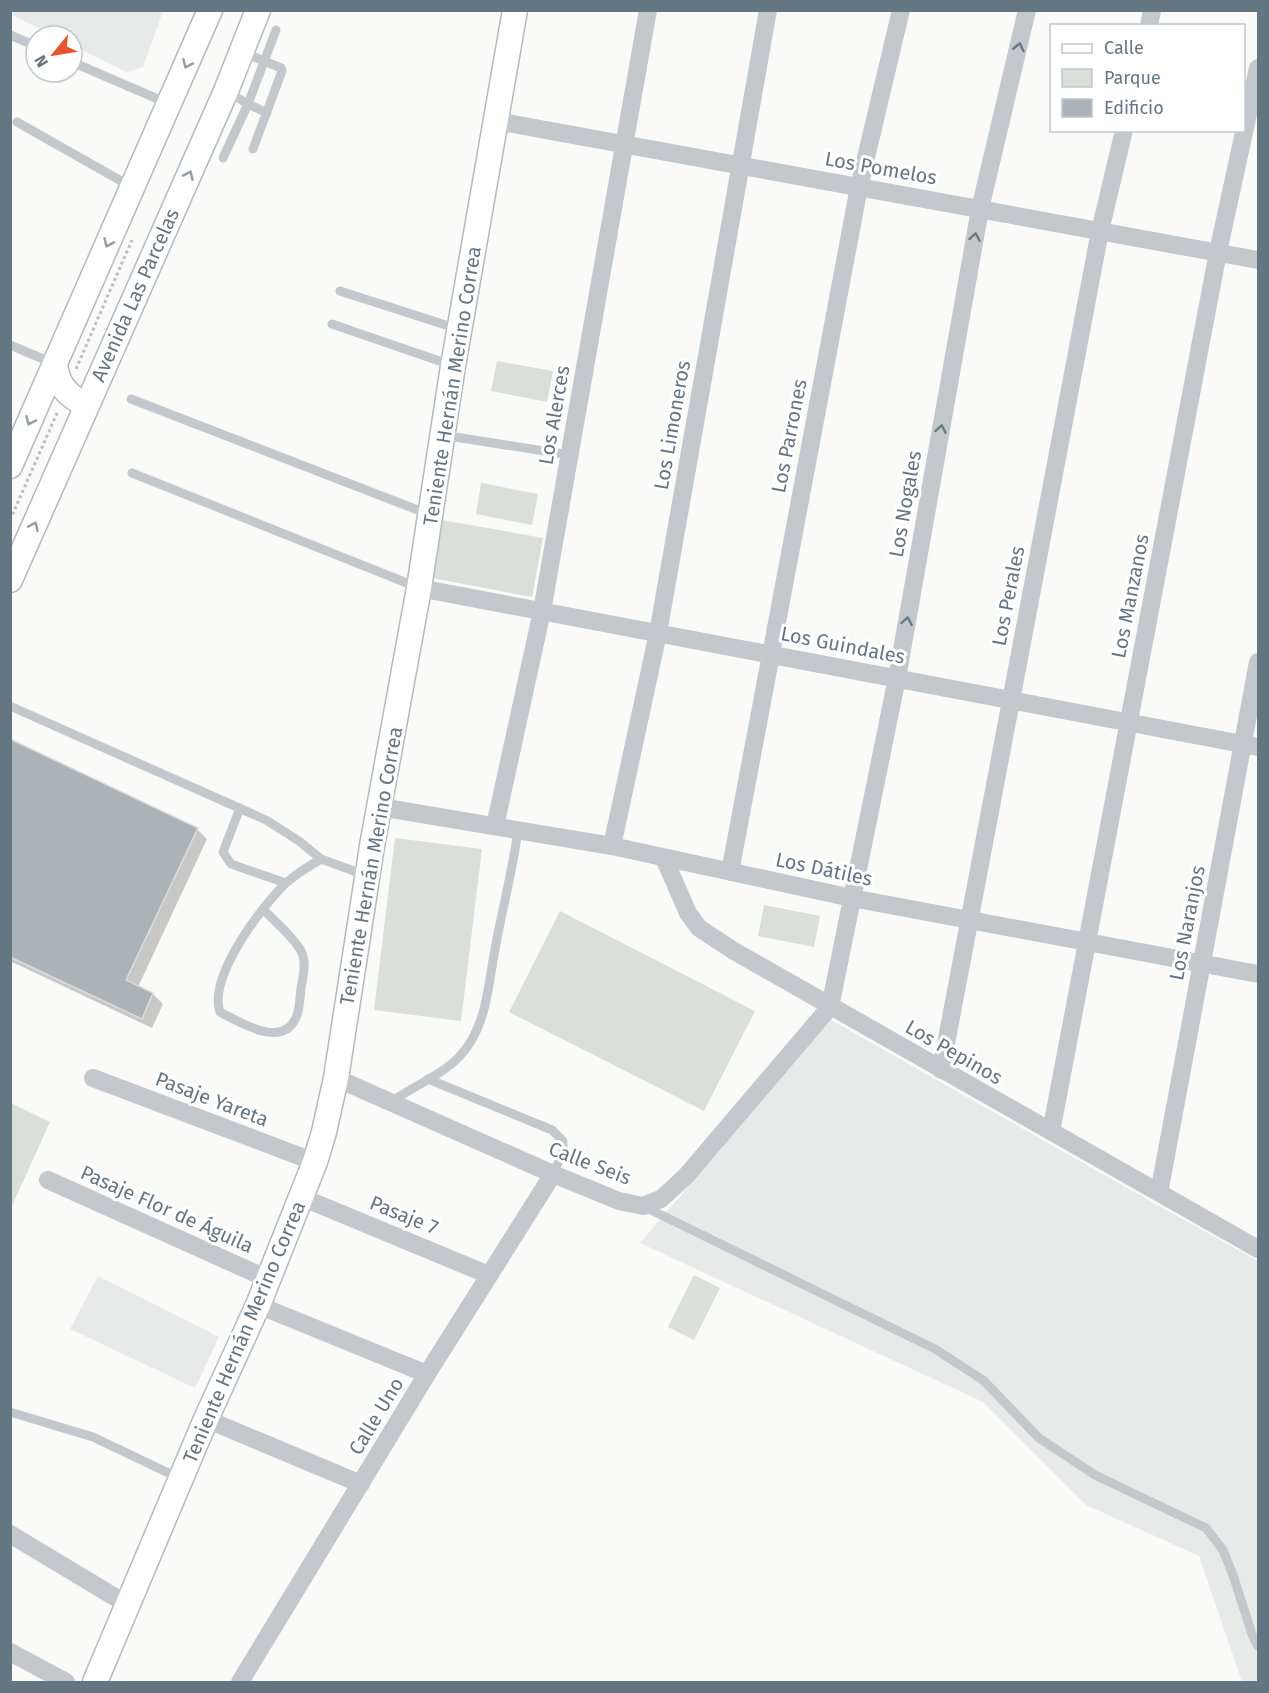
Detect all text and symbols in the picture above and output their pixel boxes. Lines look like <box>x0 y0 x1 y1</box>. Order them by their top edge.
north arrow <box>24 24 84 84</box>
legend <box>1050 24 1245 132</box>
text: Calle <box>1104 37 1144 59</box>
one-way arrow <box>1011 42 1024 52</box>
text: N <box>31 52 52 71</box>
one-way arrow <box>182 58 194 69</box>
text: Parque <box>1104 67 1161 89</box>
text: Edificio <box>1104 97 1164 119</box>
street label: Los Pomelos <box>823 146 939 190</box>
one-way arrow <box>182 170 194 181</box>
street label: Avenida Las Parcelas <box>86 205 184 385</box>
one-way arrow <box>969 232 981 242</box>
one-way arrow <box>104 236 116 247</box>
street label: Teniente Hernán Merino Correa <box>418 245 486 527</box>
street label: Los Limoneros <box>649 358 695 492</box>
street label: Los Alerces <box>533 363 575 467</box>
street label: Los Parrones <box>766 377 812 495</box>
one-way arrow <box>25 415 37 426</box>
one-way arrow <box>934 424 947 434</box>
street label: Los Nogales <box>884 449 926 559</box>
one-way arrow <box>27 521 39 532</box>
street label: Los Manzanos <box>1106 532 1154 660</box>
street label: Los Perales <box>987 544 1029 648</box>
one-way arrow <box>900 616 913 626</box>
street label: Los Guindales <box>779 621 907 669</box>
street label: Teniente Hernán Merino Correa <box>335 725 407 1007</box>
street label: Los Dátiles <box>773 847 875 891</box>
street label: Los Naranjos <box>1164 863 1210 983</box>
street label: Los Pepinos <box>901 1015 1007 1089</box>
street label: Pasaje Yareta <box>152 1066 272 1132</box>
street label: Calle Seis <box>545 1136 635 1190</box>
street label: Pasaje Flor de Águila <box>77 1160 257 1258</box>
street label: Pasaje 7 <box>366 1190 442 1240</box>
street label: Teniente Hernán Merino Correa <box>178 1197 310 1467</box>
street label: Calle Uno <box>344 1373 408 1459</box>

